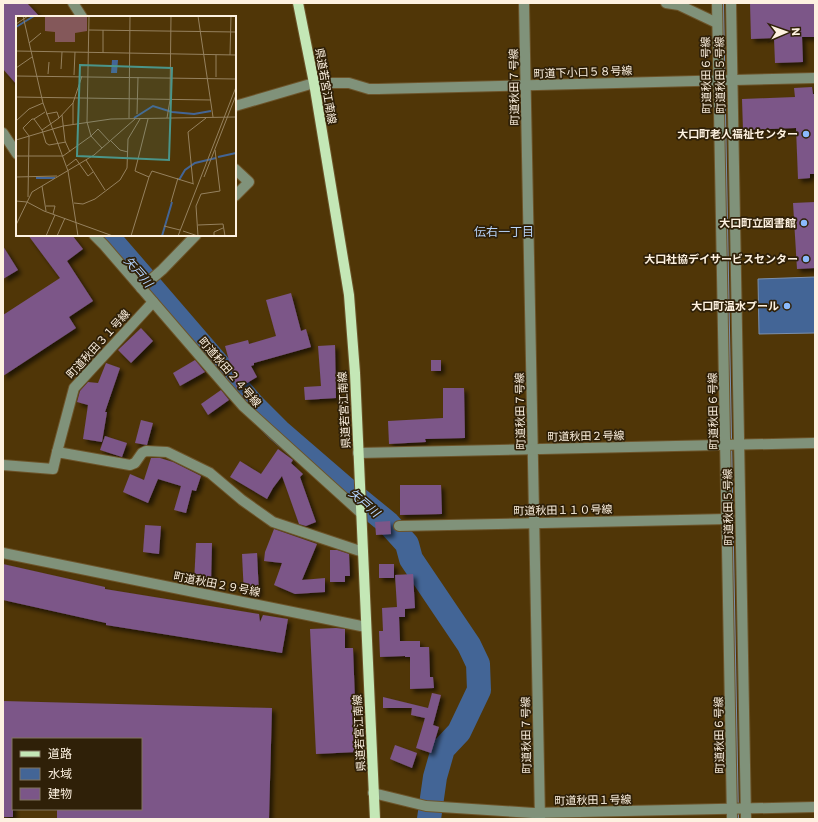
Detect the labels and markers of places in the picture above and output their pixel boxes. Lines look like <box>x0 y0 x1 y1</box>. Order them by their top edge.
place label: 大口町老人福祉センター <box>677 127 798 140</box>
marker: 大口町老人福祉センター <box>801 129 811 139</box>
place label: 大口町立図書館 <box>719 216 796 229</box>
marker: 大口町立図書館 <box>799 218 809 228</box>
place label: 大口社協デイサービスセンター <box>644 252 798 265</box>
marker: 大口社協デイサービスセンター <box>801 254 811 264</box>
place label: 大口町温水プール <box>691 299 779 312</box>
marker: 大口町温水プール <box>782 301 792 311</box>

